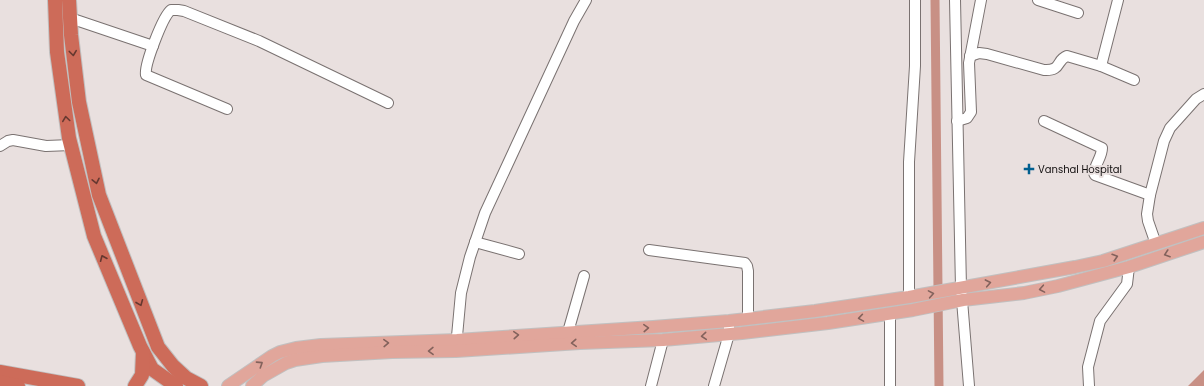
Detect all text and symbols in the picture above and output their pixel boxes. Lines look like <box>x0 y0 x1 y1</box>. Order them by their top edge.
one-way arrow <box>68 50 77 56</box>
one-way arrow <box>62 116 71 122</box>
place label: Vanshal Hospital <box>1038 162 1122 177</box>
marker: Vanshal Hospital <box>1023 163 1035 175</box>
one-way arrow <box>91 178 99 184</box>
one-way arrow <box>1164 249 1171 258</box>
one-way arrow <box>1111 253 1118 262</box>
one-way arrow <box>100 255 108 262</box>
one-way arrow <box>985 280 991 288</box>
one-way arrow <box>1039 284 1045 293</box>
one-way arrow <box>928 290 934 298</box>
one-way arrow <box>136 299 144 306</box>
one-way arrow <box>858 313 864 321</box>
one-way arrow <box>643 323 649 332</box>
one-way arrow <box>513 331 519 340</box>
one-way arrow <box>701 332 707 341</box>
one-way arrow <box>383 339 389 347</box>
one-way arrow <box>571 339 577 348</box>
one-way arrow <box>428 347 434 356</box>
one-way arrow <box>256 361 263 368</box>

